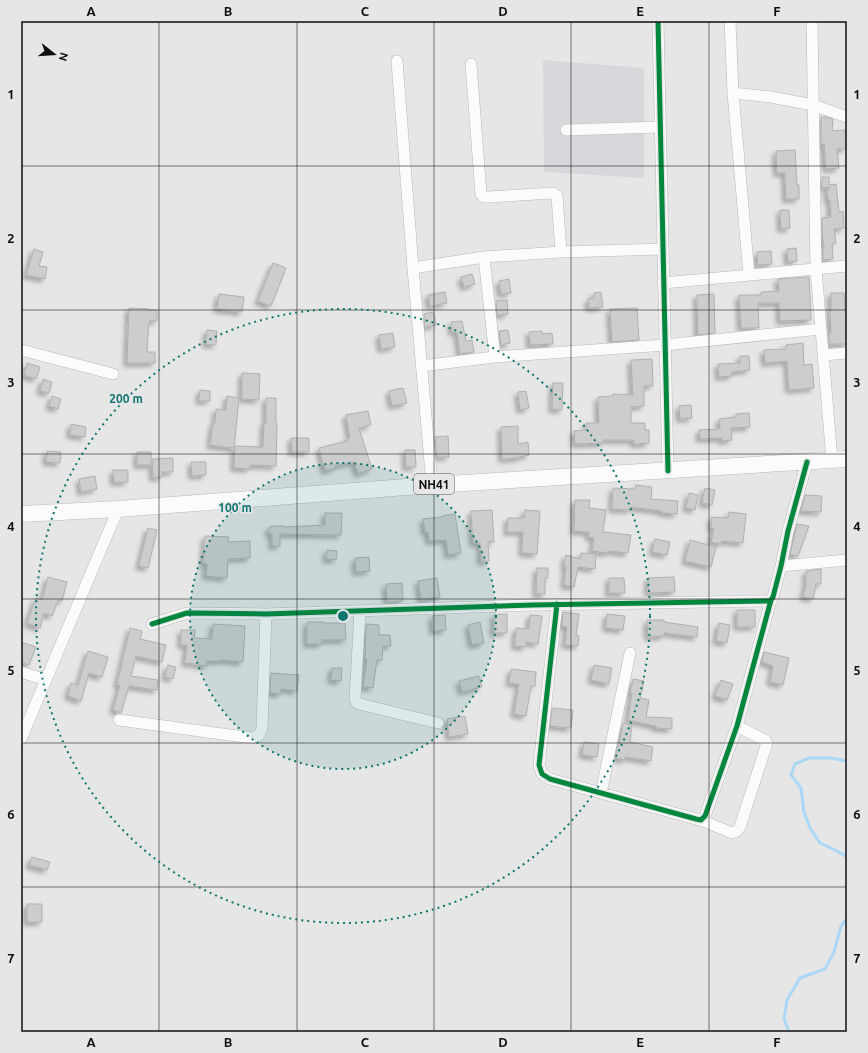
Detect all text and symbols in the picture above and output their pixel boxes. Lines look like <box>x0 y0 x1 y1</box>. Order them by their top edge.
text: A <box>86 4 96 18</box>
text: B <box>224 4 233 18</box>
text: C <box>361 4 370 18</box>
text: D <box>498 4 508 18</box>
text: E <box>636 4 644 18</box>
text: F <box>773 4 781 18</box>
north arrow <box>34 34 74 74</box>
text: N <box>57 51 71 63</box>
text: 1 <box>7 87 15 101</box>
text: 1 <box>853 87 861 101</box>
text: 2 <box>7 231 15 245</box>
text: 2 <box>853 231 861 245</box>
text: 3 <box>7 375 15 389</box>
text: 3 <box>853 375 861 389</box>
text: 200 m <box>109 392 143 405</box>
road number: NH41 <box>414 474 454 494</box>
text: 100 m <box>218 501 252 514</box>
text: 4 <box>7 519 15 533</box>
text: 4 <box>853 519 861 533</box>
centre of rings <box>336 609 350 623</box>
text: 5 <box>7 663 15 677</box>
text: 5 <box>853 663 861 677</box>
text: 6 <box>7 807 15 821</box>
text: 6 <box>853 807 861 821</box>
text: 7 <box>7 951 15 965</box>
text: 7 <box>853 951 861 965</box>
text: A <box>86 1035 96 1049</box>
text: B <box>224 1035 233 1049</box>
text: C <box>361 1035 370 1049</box>
text: D <box>498 1035 508 1049</box>
text: E <box>636 1035 644 1049</box>
text: F <box>773 1035 781 1049</box>

